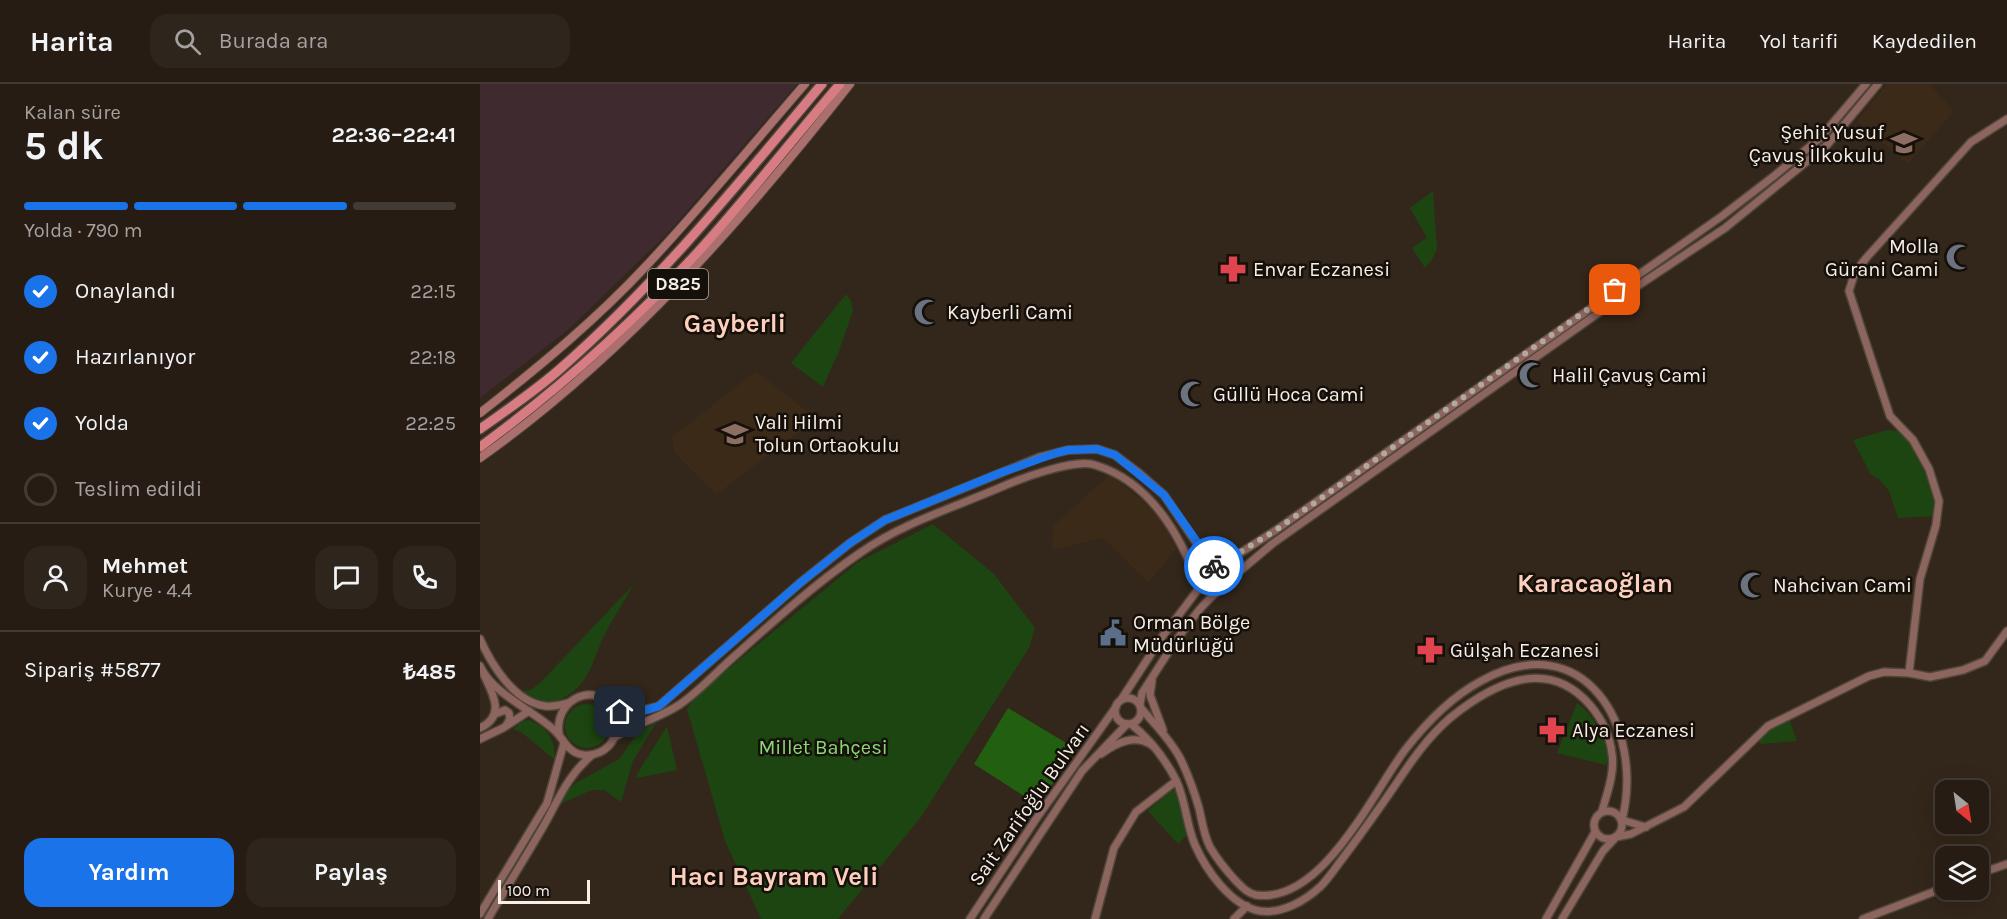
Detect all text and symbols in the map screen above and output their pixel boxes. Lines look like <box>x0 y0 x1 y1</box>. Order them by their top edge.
search box <box>150 14 570 68</box>
text: Harita <box>30 25 114 58</box>
icon: search <box>171 25 204 58</box>
text: Burada ara <box>219 28 328 54</box>
text: Harita <box>1667 29 1726 53</box>
text: Yol tarifi <box>1759 29 1839 53</box>
text: Kaydedilen <box>1872 29 1977 53</box>
text: Kalan süre <box>24 101 121 124</box>
place label: Şehit Yusuf Çavuş İlkokulu <box>1749 121 1884 167</box>
text: 22:36–22:41 <box>331 122 456 148</box>
text: 5 dk <box>24 123 104 169</box>
school or university icon: Şehit Yusuf Çavuş İlkokulu <box>1889 128 1919 158</box>
text: Yolda · 790 m <box>24 219 142 242</box>
place label: Molla Gürani Cami <box>1825 235 1939 281</box>
mosque icon: Molla Gürani Cami <box>1944 242 1974 272</box>
pharmacy icon: Envar Eczanesi <box>1218 254 1248 284</box>
place label: Envar Eczanesi <box>1253 258 1390 281</box>
pin <box>1589 264 1640 315</box>
road number: D825 <box>648 269 708 299</box>
icon: bag <box>1598 273 1631 306</box>
icon: check <box>24 275 57 308</box>
text: Onaylandı <box>75 278 176 304</box>
text: 22:15 <box>410 280 456 303</box>
mosque icon: Kayberli Cami <box>912 297 942 327</box>
place label: Kayberli Cami <box>947 301 1073 324</box>
district label: Gayberli <box>684 308 786 339</box>
icon: check <box>24 341 57 374</box>
text: Hazırlanıyor <box>75 344 195 370</box>
text: 22:18 <box>409 346 456 369</box>
mosque icon: Halil Çavuş Cami <box>1517 360 1547 390</box>
place label: Halil Çavuş Cami <box>1552 364 1707 387</box>
mosque icon: Güllü Hoca Cami <box>1178 379 1208 409</box>
place label: Güllü Hoca Cami <box>1213 383 1364 406</box>
icon: check <box>24 407 57 440</box>
text: Yolda <box>75 410 129 436</box>
place label: Vali Hilmi Tolun Ortaokulu <box>755 411 900 457</box>
text: 22:25 <box>405 412 456 435</box>
school or university icon: Vali Hilmi Tolun Ortaokulu <box>720 419 750 449</box>
text: Teslim edildi <box>75 476 202 502</box>
courier <box>1184 536 1244 596</box>
button: person <box>24 546 87 609</box>
button: chat <box>315 546 378 609</box>
button: phone <box>393 546 456 609</box>
icon: bike <box>1198 550 1231 583</box>
text: Mehmet <box>102 553 188 579</box>
district label: Karacaoğlan <box>1517 568 1673 599</box>
mosque icon: Nahcivan Cami <box>1738 570 1768 600</box>
place label: Nahcivan Cami <box>1773 574 1912 597</box>
text: Kurye · 4.4 <box>102 579 192 602</box>
place label: Orman Bölge Müdürlüğü <box>1133 611 1250 657</box>
public building icon: Orman Bölge Müdürlüğü <box>1098 618 1128 648</box>
pharmacy icon: Gülşah Eczanesi <box>1415 635 1445 665</box>
place label: Gülşah Eczanesi <box>1450 639 1600 662</box>
text: Sipariş #5877 <box>24 657 160 683</box>
text: ₺485 <box>403 659 456 685</box>
pin <box>594 686 645 737</box>
icon: home <box>603 695 636 728</box>
pharmacy icon: Alya Eczanesi <box>1537 715 1567 745</box>
street label: Sait Zarifoğlu Bulvarı <box>965 719 1094 890</box>
place label: Alya Eczanesi <box>1572 719 1695 742</box>
park label: Millet Bahçesi <box>758 736 888 759</box>
north arrow <box>1935 780 1989 834</box>
map controls <box>1935 780 1989 900</box>
button: Yardım <box>24 838 234 907</box>
button: Paylaş <box>246 838 456 907</box>
button: layers <box>1935 846 1989 900</box>
district label: Hacı Bayram Veli <box>669 861 879 892</box>
scale bar <box>498 877 590 904</box>
text: 100 m <box>507 881 550 900</box>

